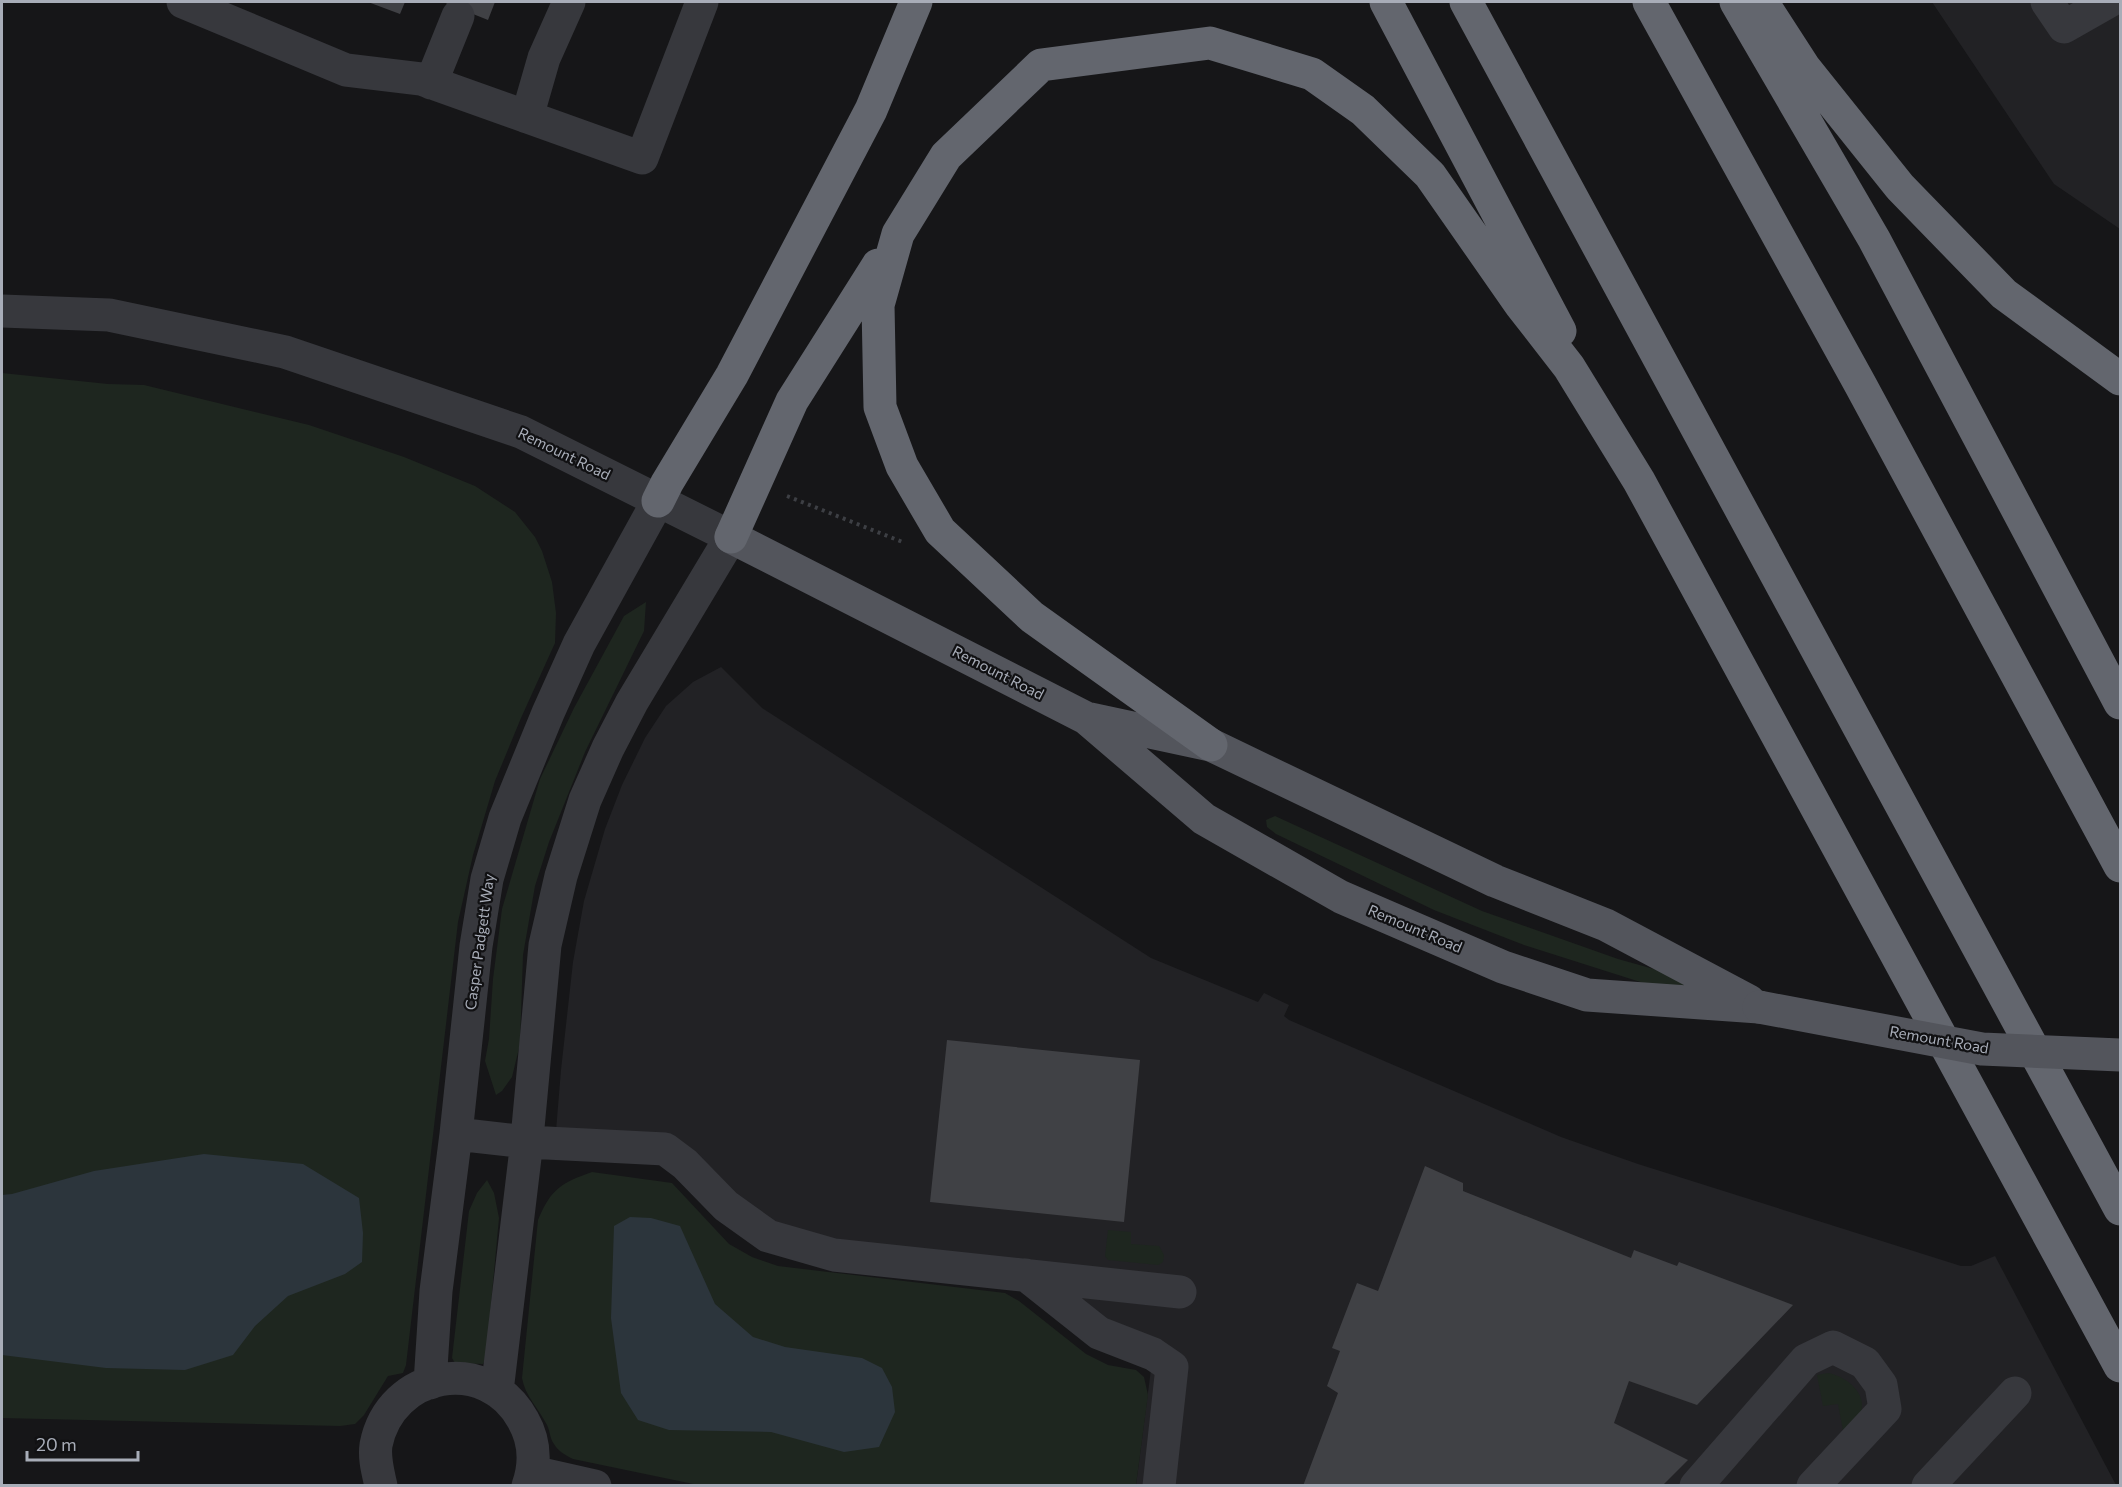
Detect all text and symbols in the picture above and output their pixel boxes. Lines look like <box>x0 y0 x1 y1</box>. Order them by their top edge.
street label: Remount Road <box>515 423 614 483</box>
street label: Remount Road <box>950 641 1047 703</box>
street label: Casper Padgett Way <box>461 872 498 1011</box>
street label: Remount Road <box>1366 900 1465 956</box>
street label: Remount Road <box>1888 1021 1990 1057</box>
scale bar <box>27 1424 138 1462</box>
text: 20 m <box>36 1433 77 1455</box>

